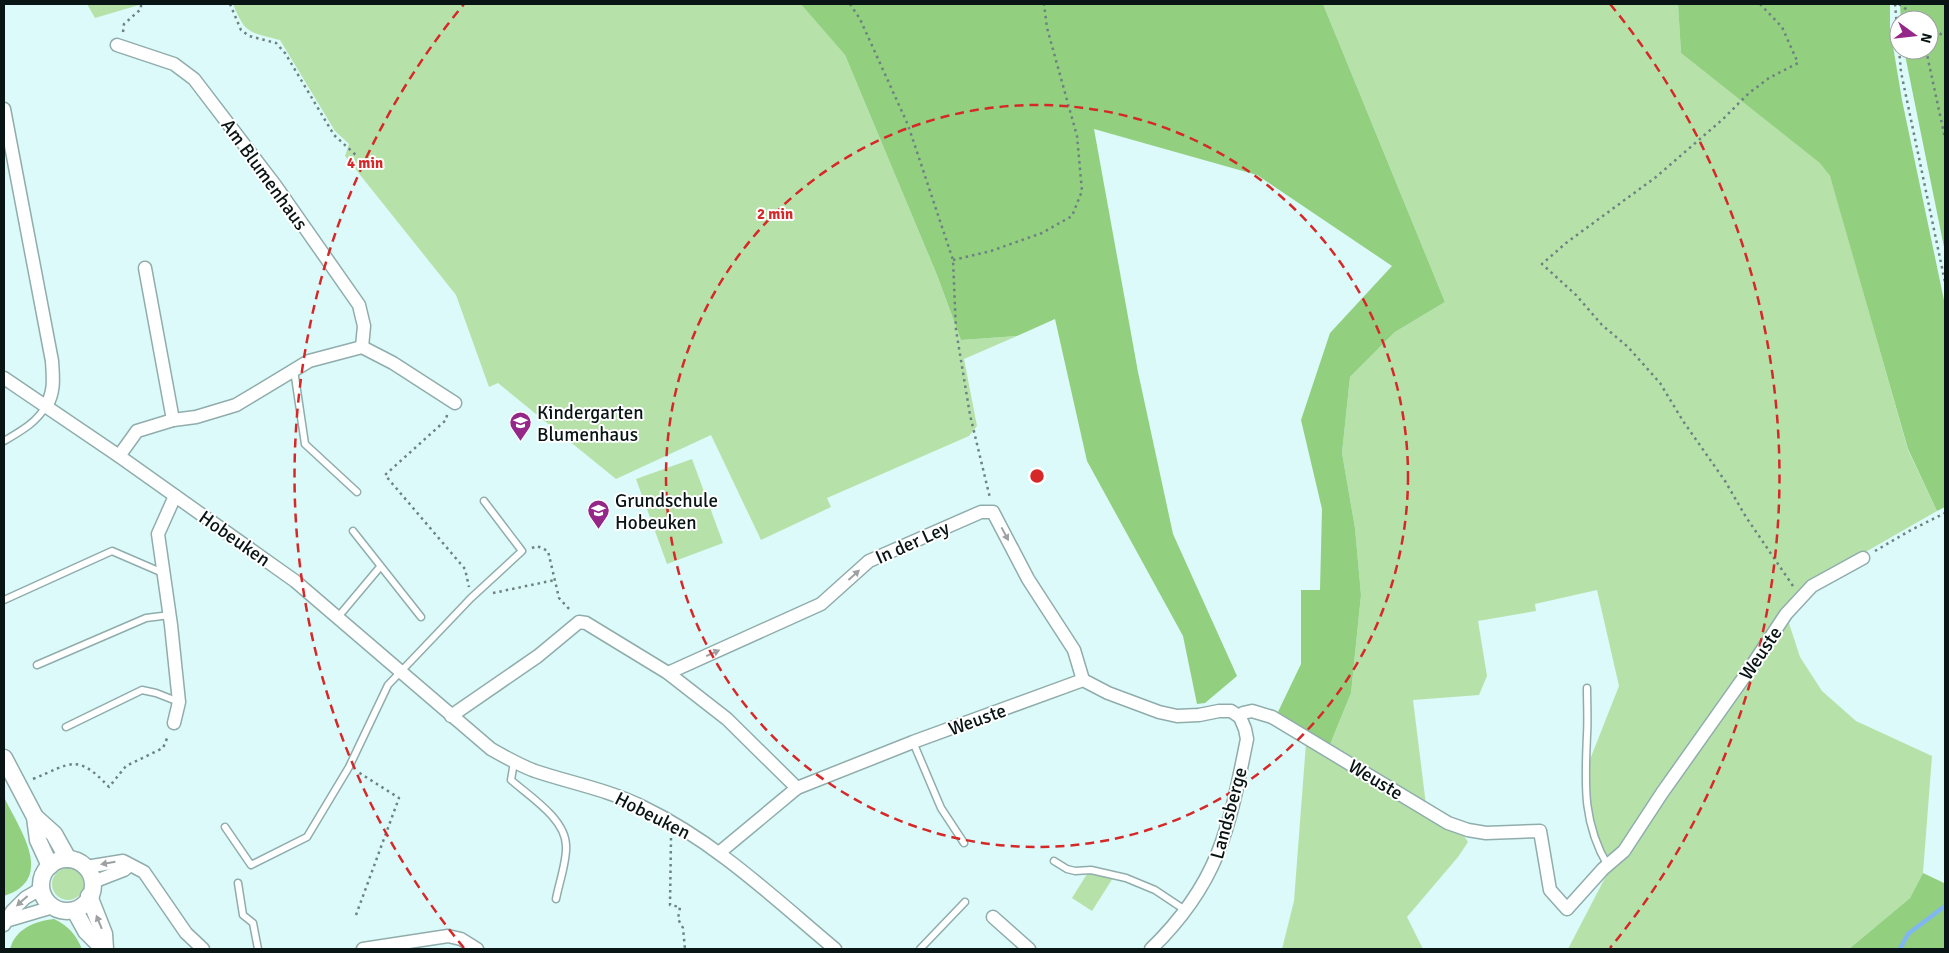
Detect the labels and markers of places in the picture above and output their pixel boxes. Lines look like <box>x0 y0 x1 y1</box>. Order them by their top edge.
place label: Kindergarten Blumenhaus <box>537 401 644 447</box>
school or university icon: Kindergarten Blumenhaus <box>509 411 533 442</box>
centre of rings <box>1028 467 1046 485</box>
place label: Grundschule Hobeuken <box>615 489 718 535</box>
school or university icon: Grundschule Hobeuken <box>587 499 611 530</box>

